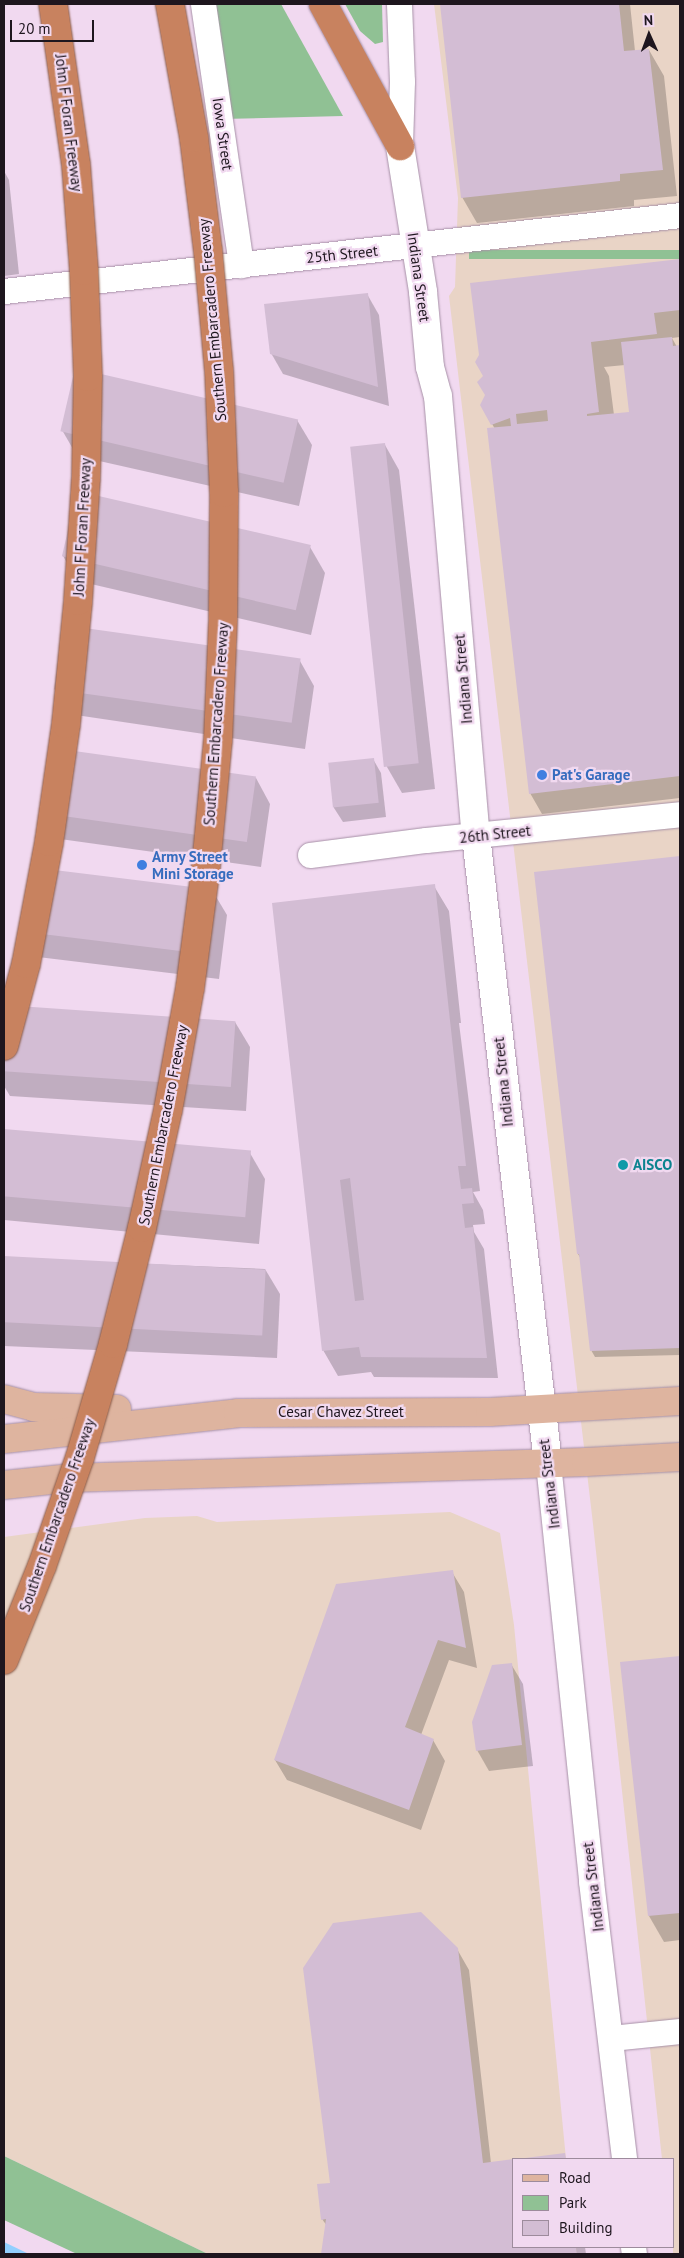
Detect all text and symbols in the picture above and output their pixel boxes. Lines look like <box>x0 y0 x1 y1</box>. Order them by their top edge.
scale bar <box>12 10 96 42</box>
north arrow <box>624 10 674 60</box>
text: N <box>644 11 653 29</box>
text: 20 m <box>18 19 51 38</box>
street label: John F Foran Freeway <box>52 53 86 193</box>
street label: Iowa Street <box>209 97 237 171</box>
street label: Southern Embarcadero Freeway <box>194 218 230 422</box>
street label: Indiana Street <box>404 231 434 323</box>
street label: 25th Street <box>305 241 379 267</box>
street label: John F Foran Freeway <box>69 457 95 597</box>
street label: Southern Embarcadero Freeway <box>200 622 232 826</box>
street label: Indiana Street <box>450 633 476 725</box>
place label: Pat's Garage <box>552 766 630 784</box>
marker: Pat's Garage <box>536 769 548 781</box>
street label: 26th Street <box>458 821 532 847</box>
place label: Army Street Mini Storage <box>152 847 234 882</box>
marker: Army Street Mini Storage <box>136 859 148 871</box>
street label: Southern Embarcadero Freeway <box>135 1023 191 1227</box>
street label: Indiana Street <box>489 1036 517 1128</box>
place label: AISCO <box>633 1156 672 1174</box>
marker: AISCO <box>617 1159 629 1171</box>
street label: Cesar Chavez Street <box>278 1403 404 1421</box>
street label: Southern Embarcadero Freeway <box>15 1416 99 1614</box>
street label: Indiana Street <box>535 1438 563 1530</box>
street label: Indiana Street <box>579 1841 607 1933</box>
legend <box>512 2158 674 2248</box>
text: Road <box>559 2168 591 2187</box>
text: Park <box>559 2193 587 2212</box>
text: Building <box>559 2218 613 2237</box>

